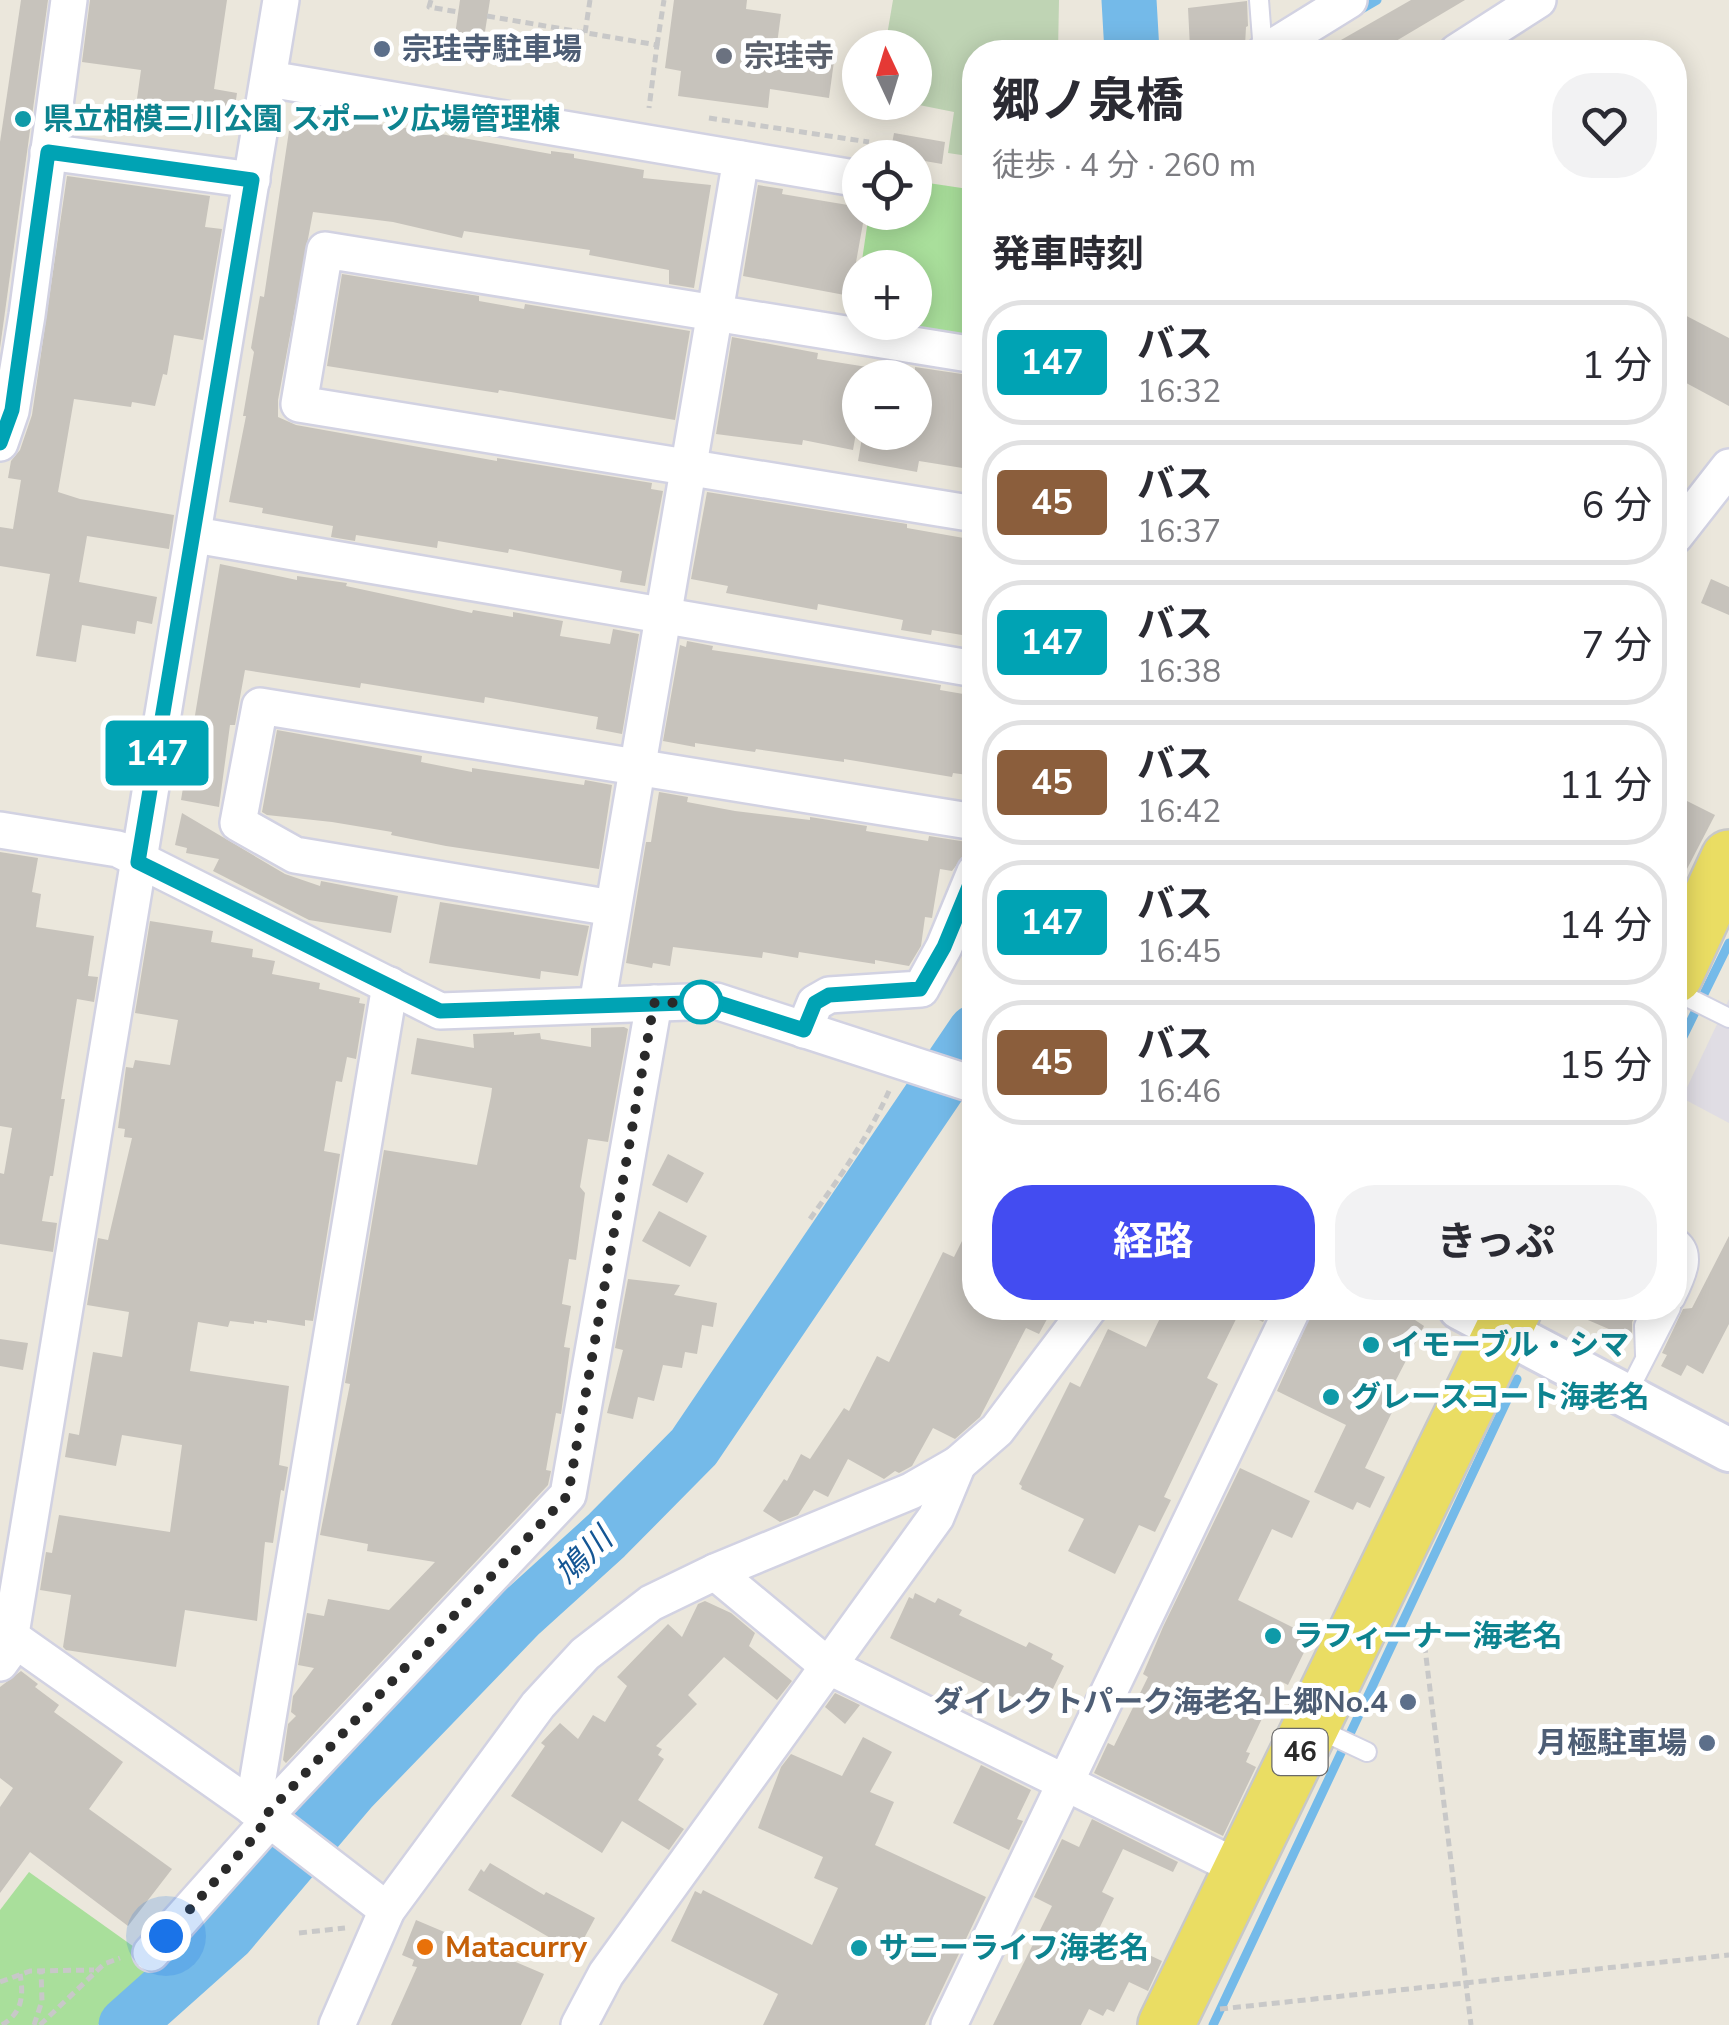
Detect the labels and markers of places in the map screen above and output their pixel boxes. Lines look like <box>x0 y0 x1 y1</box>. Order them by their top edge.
place label: 宗珪寺駐車場 <box>402 29 582 70</box>
place label: 宗珪寺 <box>744 36 834 77</box>
marker: 宗珪寺駐車場 <box>371 38 393 60</box>
marker: 宗珪寺 <box>713 45 735 67</box>
place label: 県立相模三川公園 スポーツ広場管理棟 <box>43 99 561 140</box>
marker: 県立相模三川公園 スポーツ広場管理棟 <box>12 108 34 130</box>
unlabelled marker <box>680 981 722 1023</box>
place label: イモーブル・シマ <box>1391 1325 1629 1366</box>
marker: イモーブル・シマ <box>1360 1334 1382 1356</box>
place label: グレースコート海老名 <box>1351 1377 1650 1418</box>
marker: グレースコート海老名 <box>1320 1386 1342 1408</box>
place label: ラフィーナー海老名 <box>1293 1616 1562 1657</box>
marker: ラフィーナー海老名 <box>1262 1625 1284 1647</box>
place label: ダイレクトパーク海老名上郷No.4 <box>933 1682 1388 1723</box>
marker: ダイレクトパーク海老名上郷No.4 <box>1397 1691 1419 1713</box>
place label: 月極駐車場 <box>1537 1723 1687 1764</box>
marker: 月極駐車場 <box>1696 1732 1718 1754</box>
place label: Matacurry <box>445 1927 587 1968</box>
place label: サニーライフ海老名 <box>879 1928 1149 1969</box>
marker: Matacurry <box>414 1936 436 1958</box>
marker: サニーライフ海老名 <box>848 1937 870 1959</box>

